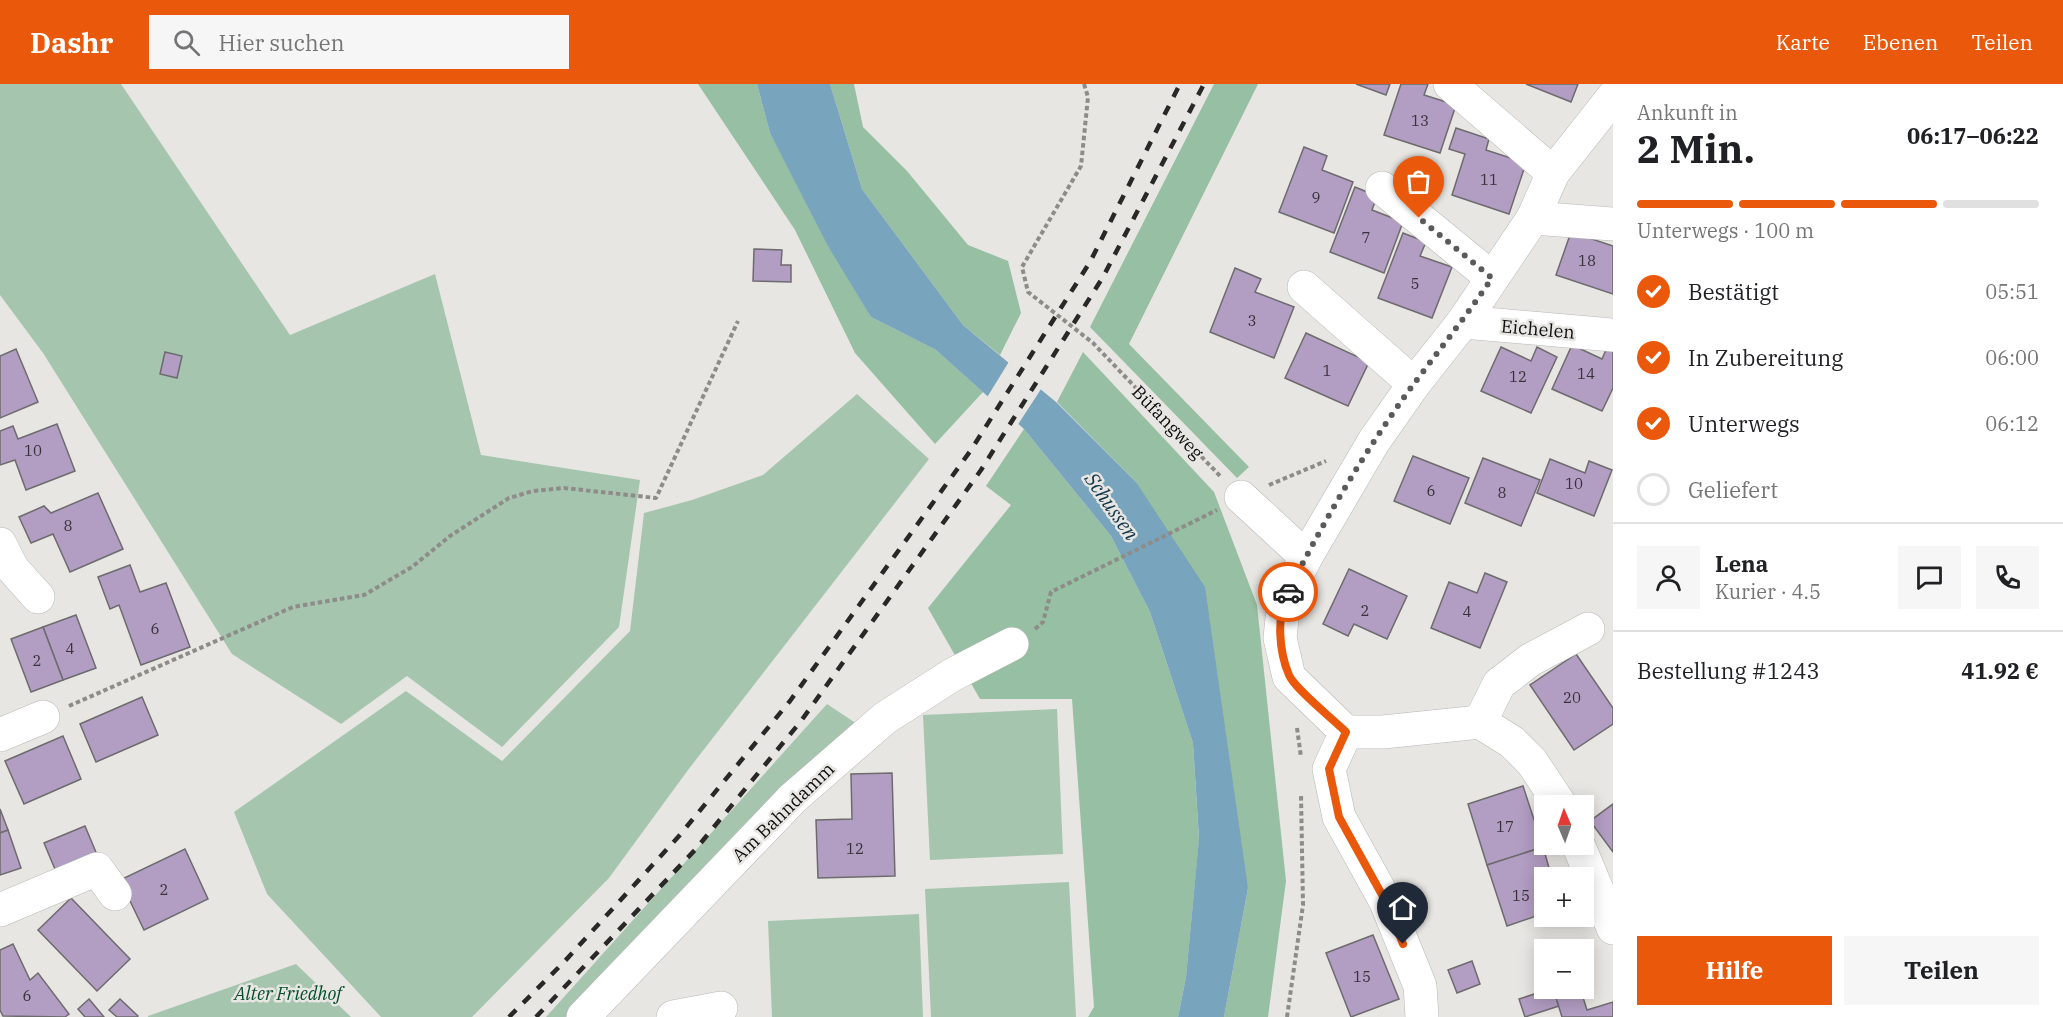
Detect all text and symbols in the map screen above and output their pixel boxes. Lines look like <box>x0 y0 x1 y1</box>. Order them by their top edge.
search box <box>149 15 569 69</box>
text: Dashr <box>30 24 113 61</box>
icon: search <box>170 26 203 59</box>
text: Hier suchen <box>218 28 345 57</box>
text: Karte <box>1776 28 1830 56</box>
text: Ebenen <box>1863 28 1938 56</box>
text: Teilen <box>1971 28 2033 56</box>
text: Ankunft in <box>1637 99 1738 126</box>
house number: 13 <box>1411 111 1429 130</box>
text: 06:17–06:22 <box>1907 121 2039 150</box>
text: 2 Min. <box>1637 123 1755 174</box>
pin <box>1393 156 1444 218</box>
icon: bag <box>1402 165 1435 198</box>
house number: 11 <box>1480 170 1498 189</box>
house number: 9 <box>1311 188 1321 207</box>
text: Unterwegs · 100 m <box>1637 217 1814 244</box>
house number: 7 <box>1361 228 1371 247</box>
house number: 18 <box>1578 251 1596 270</box>
house number: 5 <box>1410 274 1420 293</box>
icon: check <box>1637 275 1670 308</box>
text: Bestätigt <box>1688 277 1779 306</box>
text: 05:51 <box>1985 278 2039 305</box>
house number: 3 <box>1247 311 1257 330</box>
street label: Eichelen <box>1500 314 1576 344</box>
icon: check <box>1637 341 1670 374</box>
text: In Zubereitung <box>1688 343 1843 372</box>
text: 06:00 <box>1985 344 2039 371</box>
house number: 1 <box>1322 361 1332 380</box>
house number: 14 <box>1577 364 1595 383</box>
house number: 12 <box>1509 367 1527 386</box>
street label: Büfangweg <box>1127 380 1209 464</box>
icon: check <box>1637 407 1670 440</box>
text: Unterwegs <box>1688 409 1800 438</box>
text: 06:12 <box>1985 410 2039 437</box>
house number: 10 <box>24 441 42 460</box>
water label: Schussen <box>1078 466 1145 546</box>
house number: 10 <box>1565 474 1583 493</box>
text: Geliefert <box>1688 475 1778 504</box>
house number: 6 <box>1426 481 1436 500</box>
house number: 8 <box>1497 483 1507 502</box>
house number: 8 <box>63 516 73 535</box>
button: person <box>1637 546 1700 609</box>
button: chat <box>1898 546 1961 609</box>
button: phone <box>1976 546 2039 609</box>
text: Lena <box>1715 549 1768 578</box>
courier <box>1258 562 1318 622</box>
icon: car <box>1272 576 1305 609</box>
text: Kurier · 4.5 <box>1715 578 1821 605</box>
house number: 2 <box>1360 601 1370 620</box>
house number: 4 <box>1462 602 1472 621</box>
house number: 6 <box>150 619 160 638</box>
house number: 4 <box>65 639 75 658</box>
house number: 2 <box>32 651 42 670</box>
text: Bestellung #1243 <box>1637 656 1820 685</box>
text: 41.92 € <box>1961 656 2039 685</box>
house number: 20 <box>1563 688 1581 707</box>
street label: Am Bahndamm <box>727 757 839 867</box>
north arrow <box>1534 795 1594 855</box>
map controls <box>1534 795 1594 999</box>
house number: 17 <box>1496 817 1514 836</box>
house number: 12 <box>846 839 864 858</box>
button: + <box>1534 867 1594 927</box>
house number: 2 <box>159 880 169 899</box>
pin <box>1377 882 1428 944</box>
house number: 15 <box>1512 886 1530 905</box>
icon: home <box>1386 891 1419 924</box>
button: Hilfe <box>1637 936 1832 1005</box>
button: Teilen <box>1844 936 2039 1005</box>
button: − <box>1534 939 1594 999</box>
house number: 15 <box>1353 967 1371 986</box>
park label: Alter Friedhof <box>233 982 345 1005</box>
house number: 6 <box>22 986 32 1005</box>

